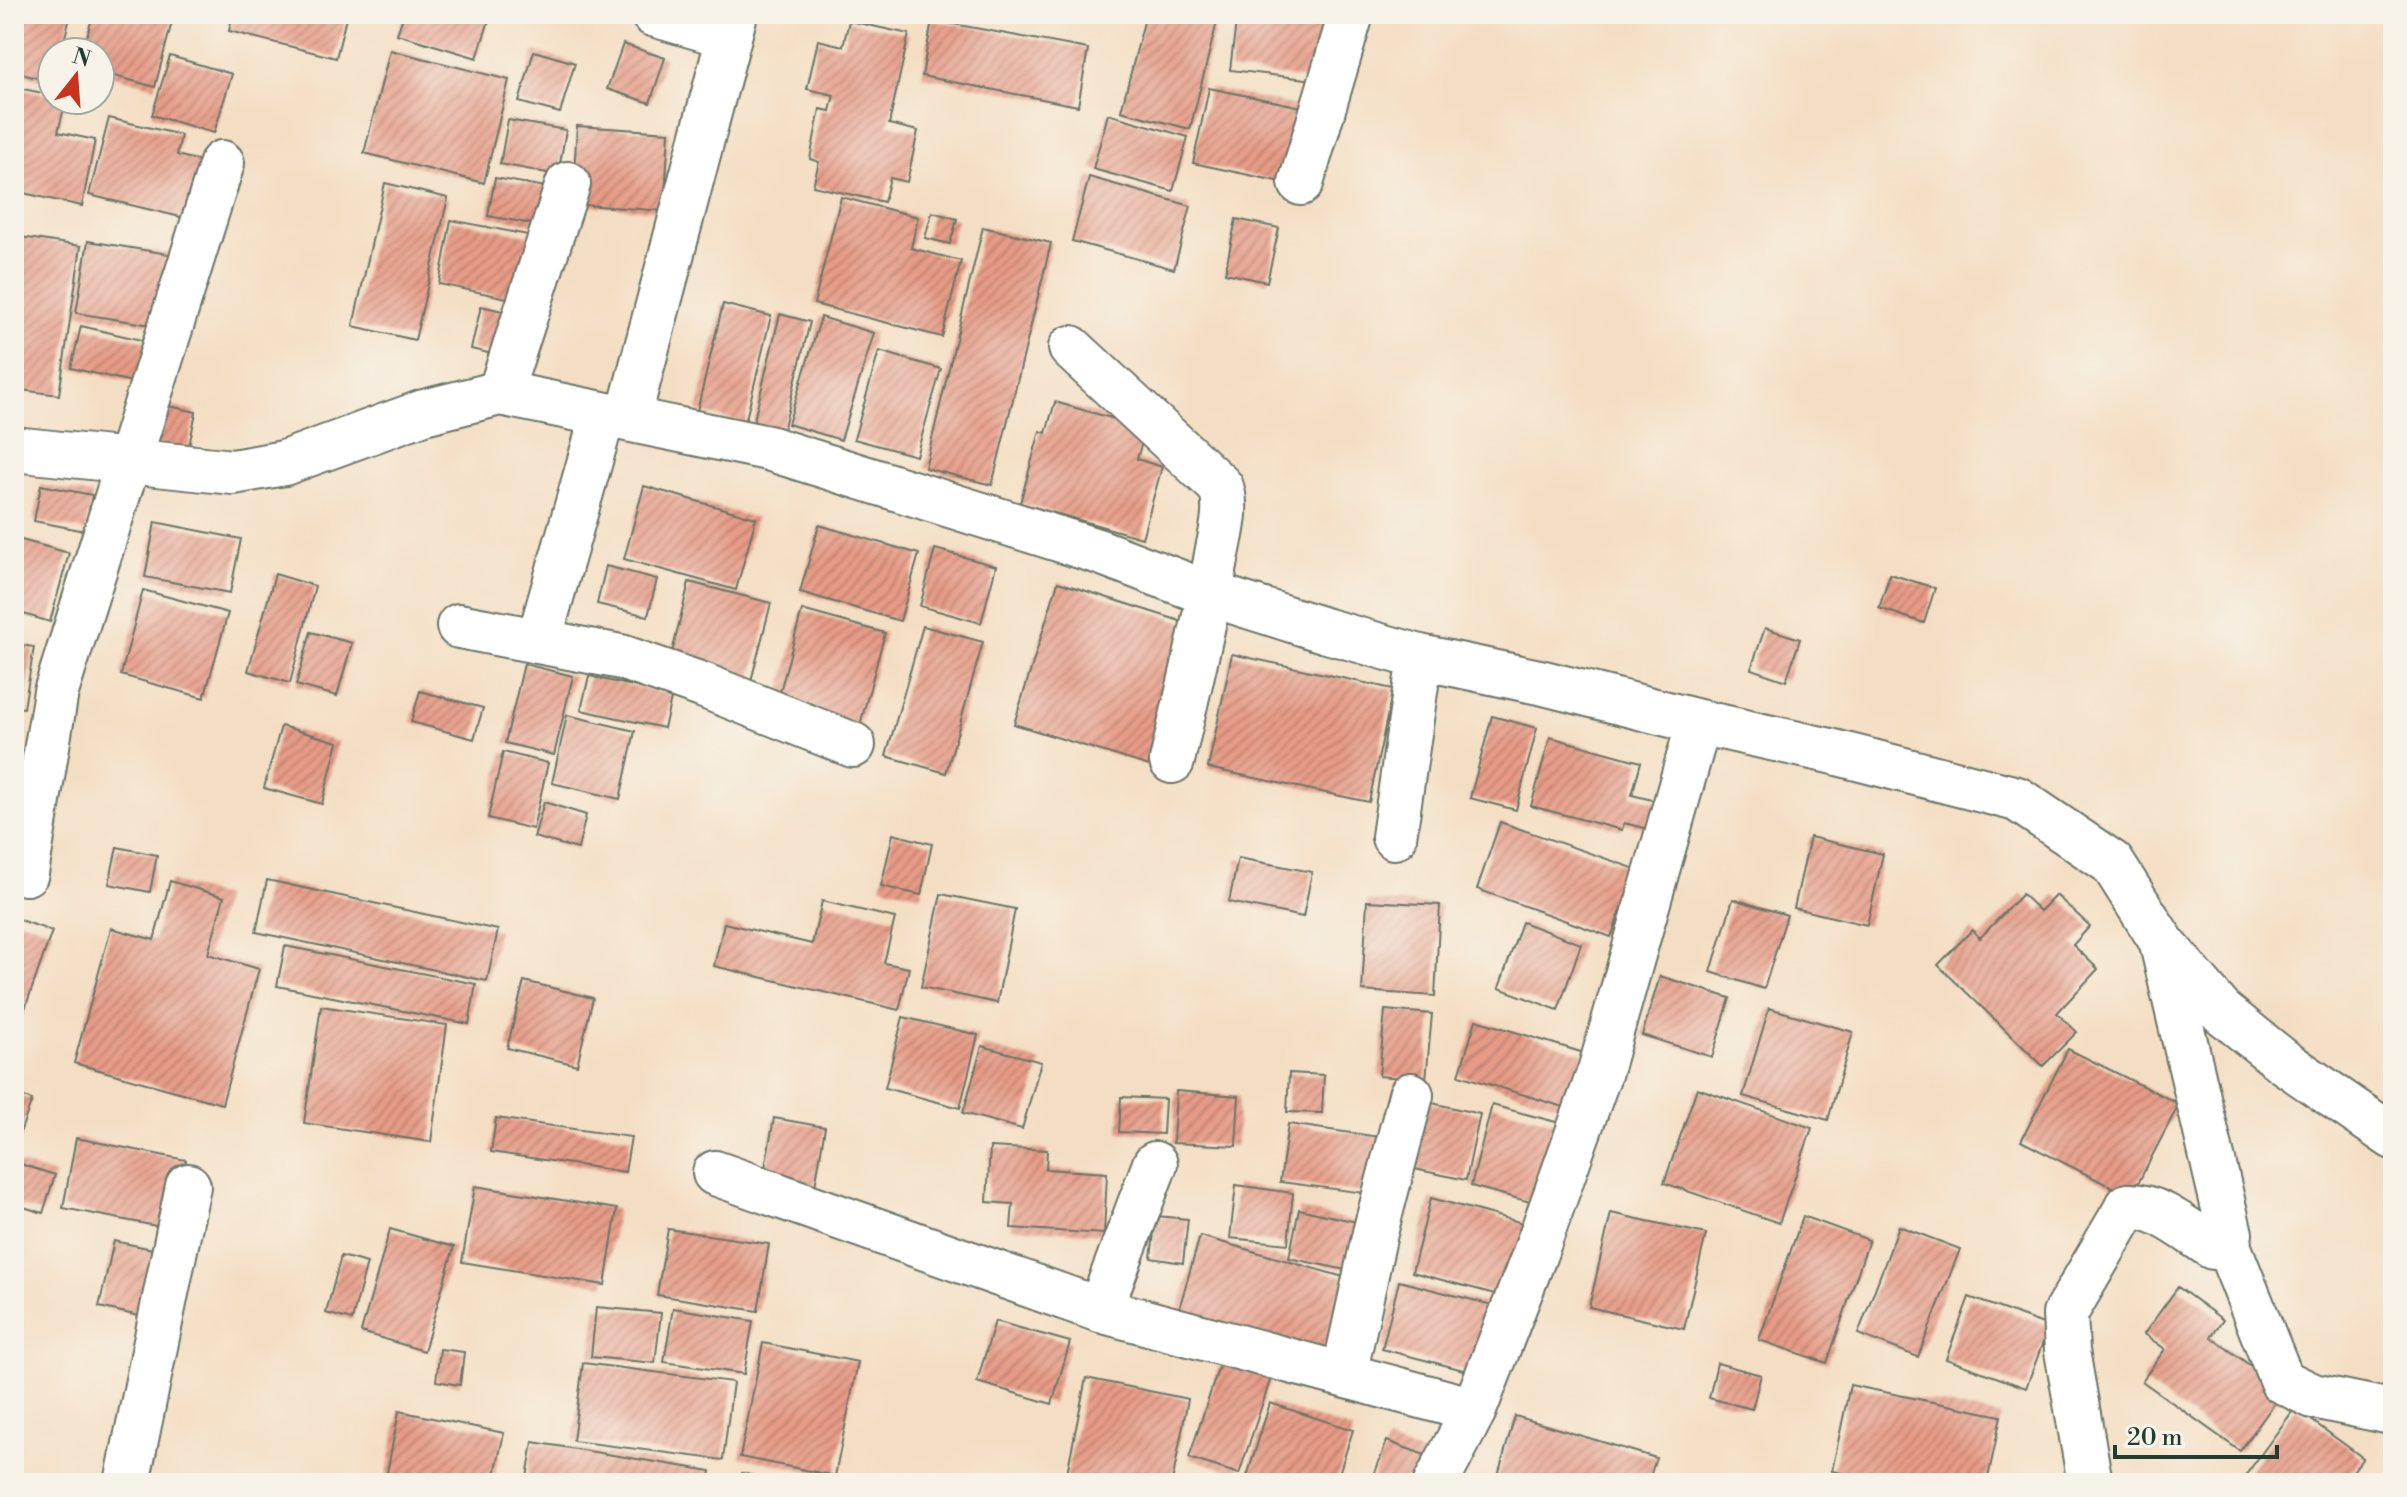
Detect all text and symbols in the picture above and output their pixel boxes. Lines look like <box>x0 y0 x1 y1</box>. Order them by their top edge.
north arrow <box>36 36 116 116</box>
text: N <box>69 43 94 74</box>
scale bar <box>2115 1409 2277 1459</box>
text: 20 m <box>2127 1423 2183 1453</box>

